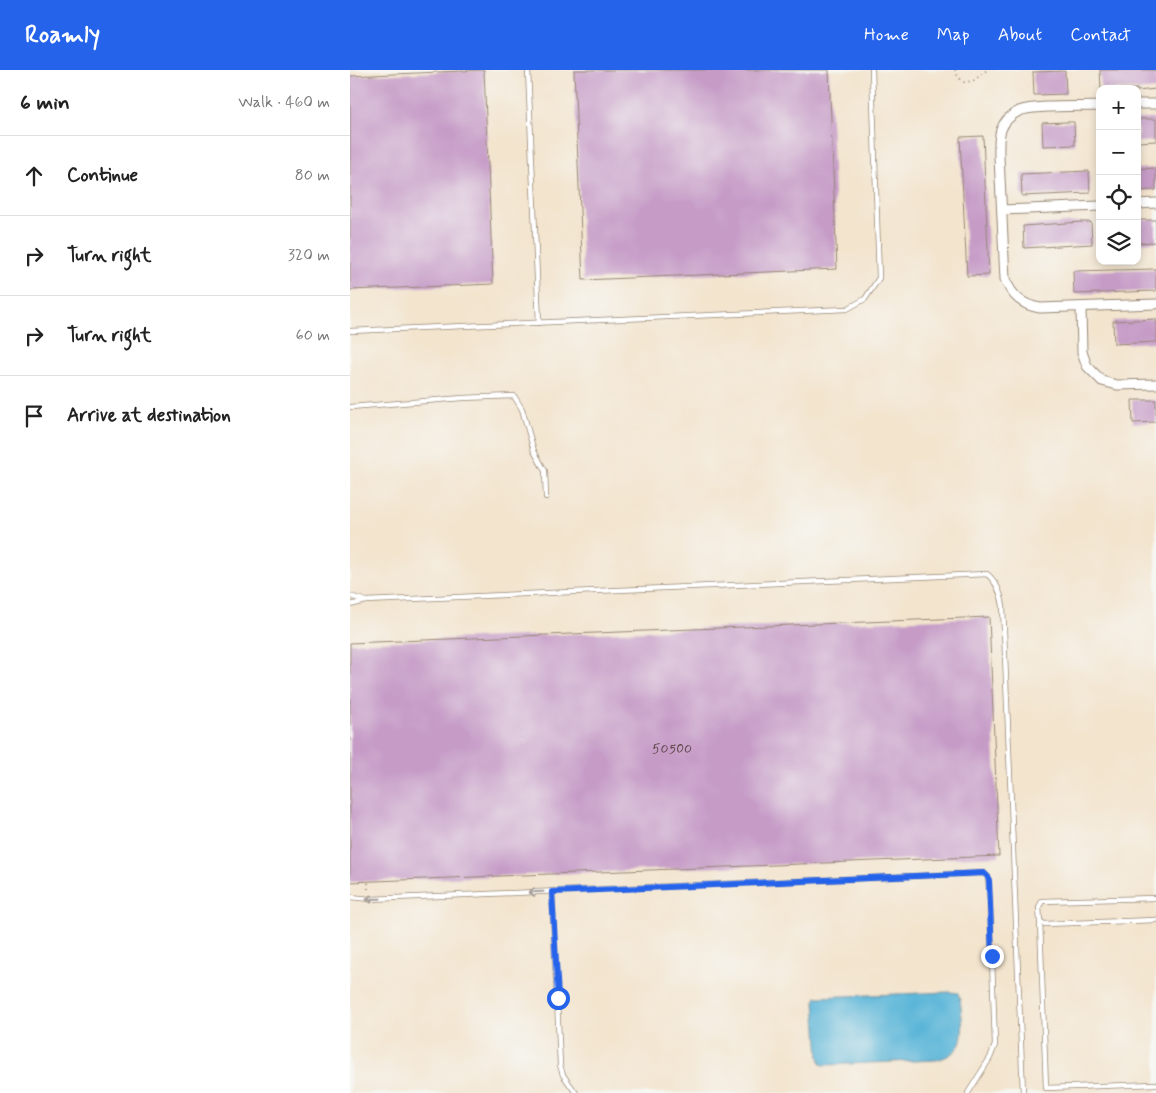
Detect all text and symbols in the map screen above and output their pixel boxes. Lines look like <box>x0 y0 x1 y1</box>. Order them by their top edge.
text: Roamly <box>25 20 100 51</box>
text: Home <box>864 23 909 47</box>
text: Map <box>937 23 970 47</box>
text: About <box>998 23 1042 47</box>
text: Contact <box>1070 23 1131 47</box>
map controls <box>1096 85 1141 265</box>
button: + <box>1096 85 1141 130</box>
text: 6 min <box>20 89 70 117</box>
text: Walk · 460 m <box>238 92 330 113</box>
button: − <box>1096 130 1141 175</box>
icon: ahead <box>20 162 48 190</box>
text: Continue <box>67 163 138 188</box>
text: 80 m <box>295 165 330 186</box>
button: locate <box>1096 175 1141 220</box>
button: layers <box>1096 220 1141 265</box>
icon: right <box>20 242 48 270</box>
text: Turn right <box>67 243 151 268</box>
text: 320 m <box>288 245 330 266</box>
icon: right <box>20 322 48 350</box>
text: Turn right <box>67 323 151 348</box>
text: 60 m <box>296 325 330 346</box>
icon: arrive <box>20 402 48 430</box>
text: Arrive at destination <box>67 403 231 428</box>
house number: 50500 <box>652 740 692 758</box>
one-way arrow <box>528 888 544 897</box>
one-way arrow <box>365 894 382 904</box>
route end <box>981 945 1004 968</box>
route start <box>547 987 570 1010</box>

